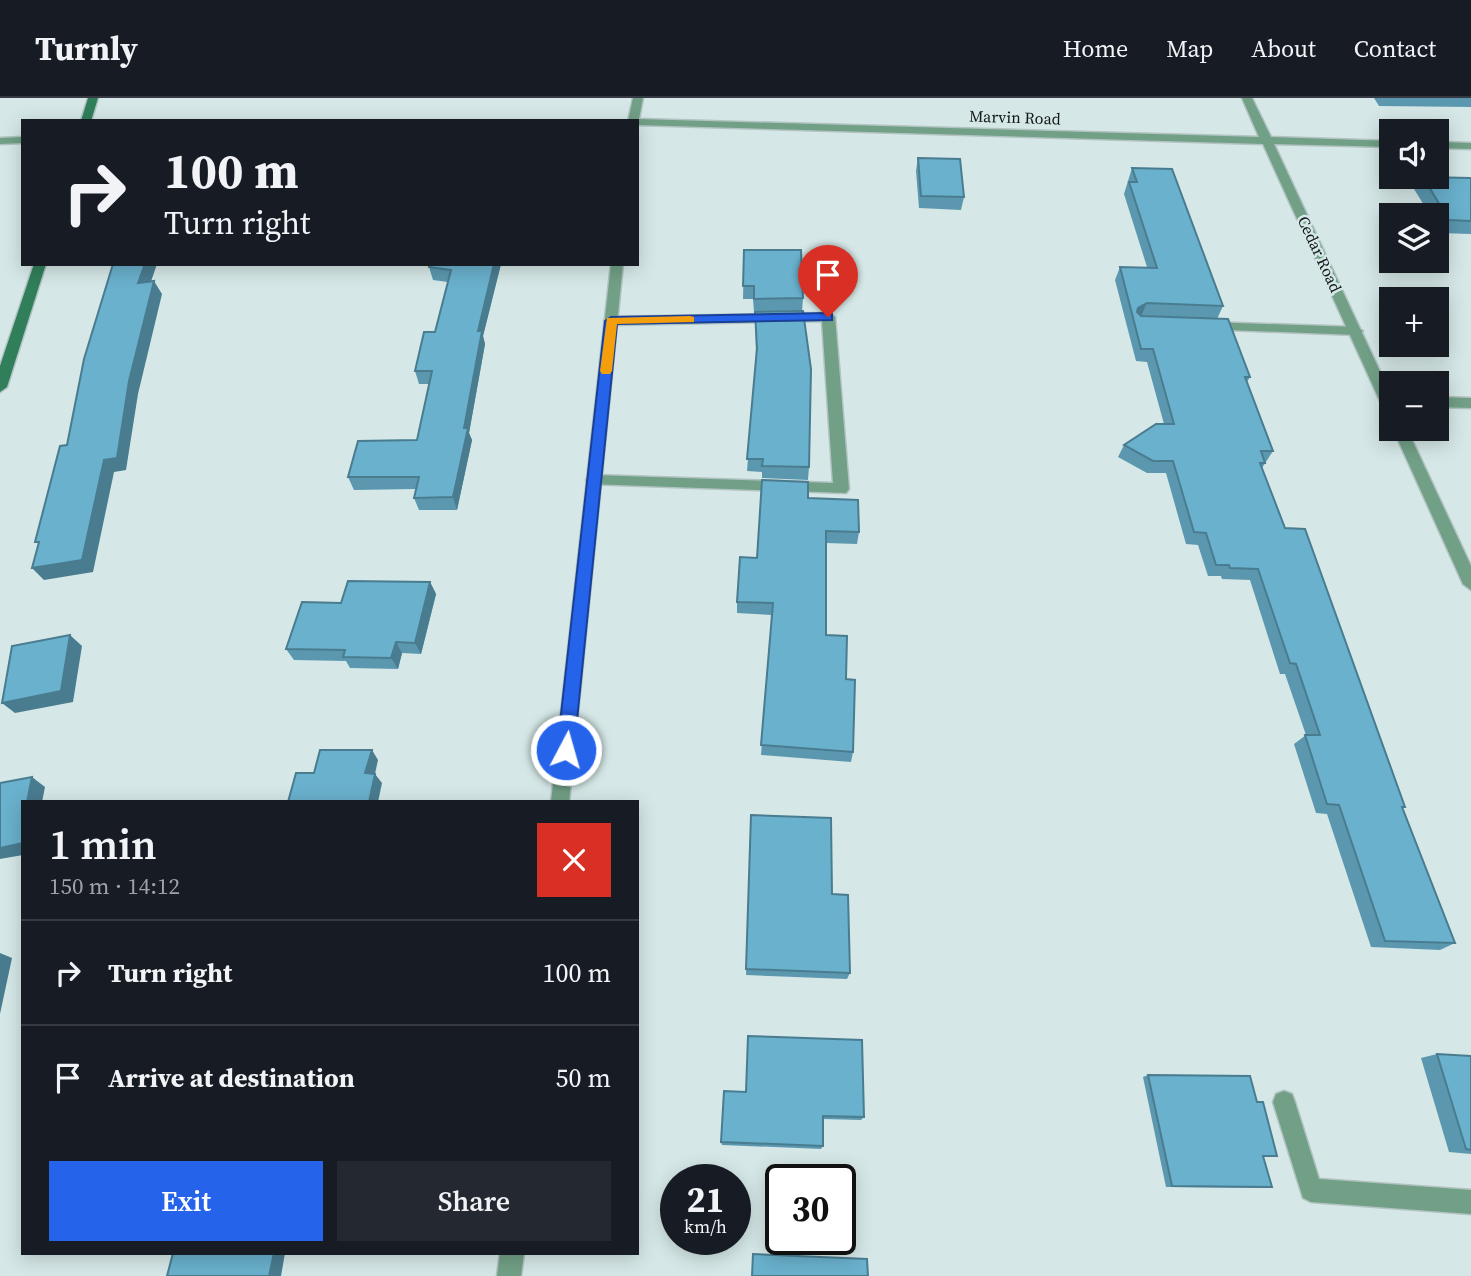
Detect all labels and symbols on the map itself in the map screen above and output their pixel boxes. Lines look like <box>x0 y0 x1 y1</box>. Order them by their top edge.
street label: Marvin Road <box>969 104 1061 130</box>
street label: Cedar Road <box>1293 212 1347 296</box>
pin <box>798 245 858 317</box>
position arrow <box>529 713 603 787</box>
speed limit sign: 30 <box>765 1164 856 1255</box>

